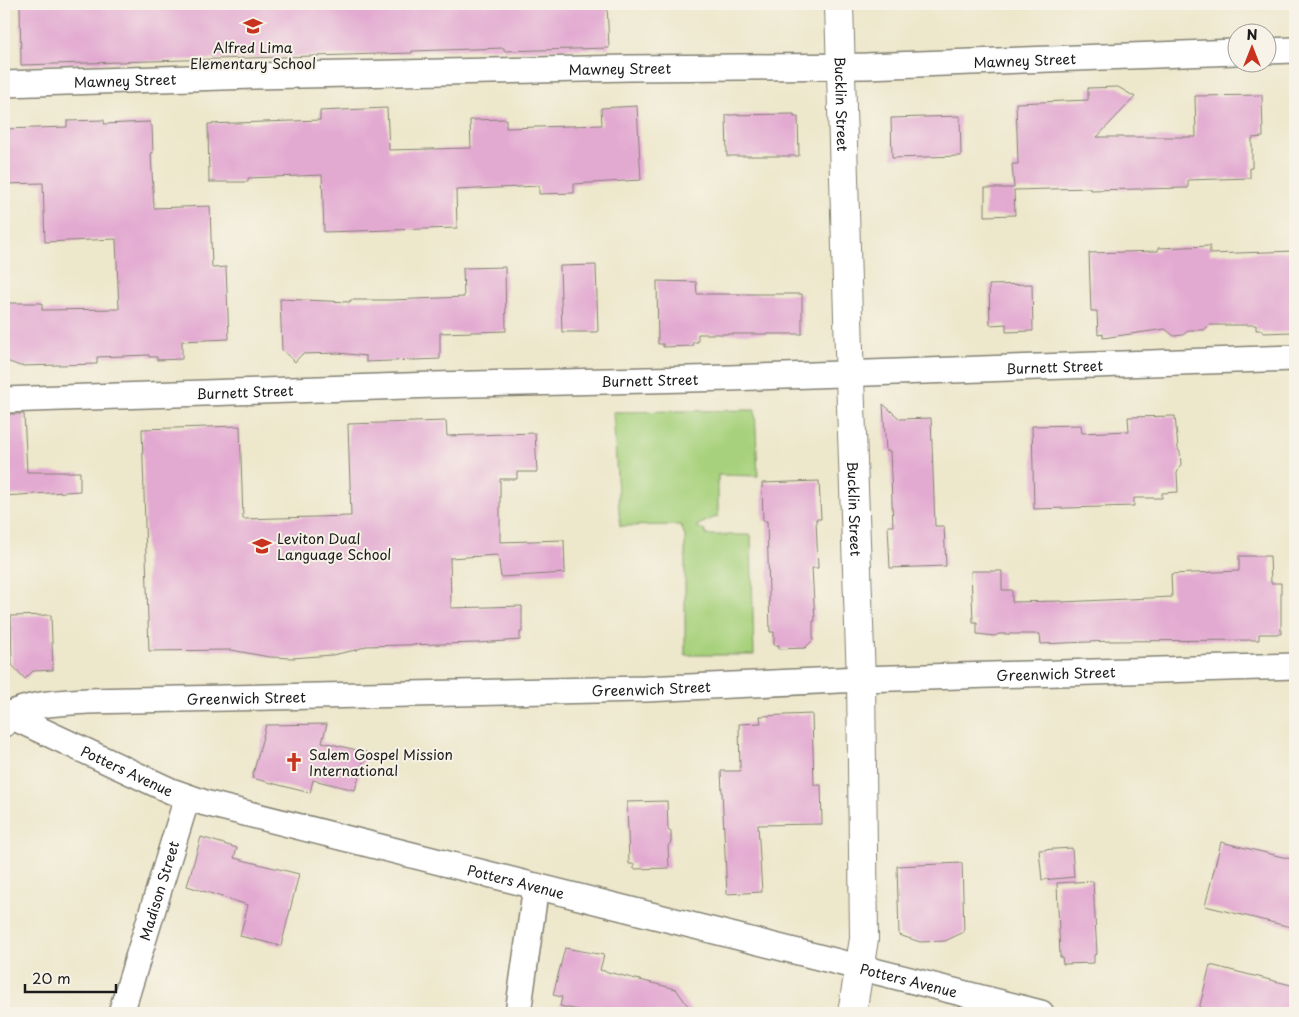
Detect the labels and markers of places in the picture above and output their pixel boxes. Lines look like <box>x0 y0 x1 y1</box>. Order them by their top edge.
school or university icon: Alfred Lima Elementary School <box>242 15 264 37</box>
place label: Alfred Lima Elementary School <box>190 37 316 74</box>
place label: Leviton Dual Language School <box>277 528 391 565</box>
school or university icon: Leviton Dual Language School <box>251 535 273 557</box>
place label: Salem Gospel Mission International <box>309 744 453 781</box>
church icon: Salem Gospel Mission International <box>283 751 305 773</box>

